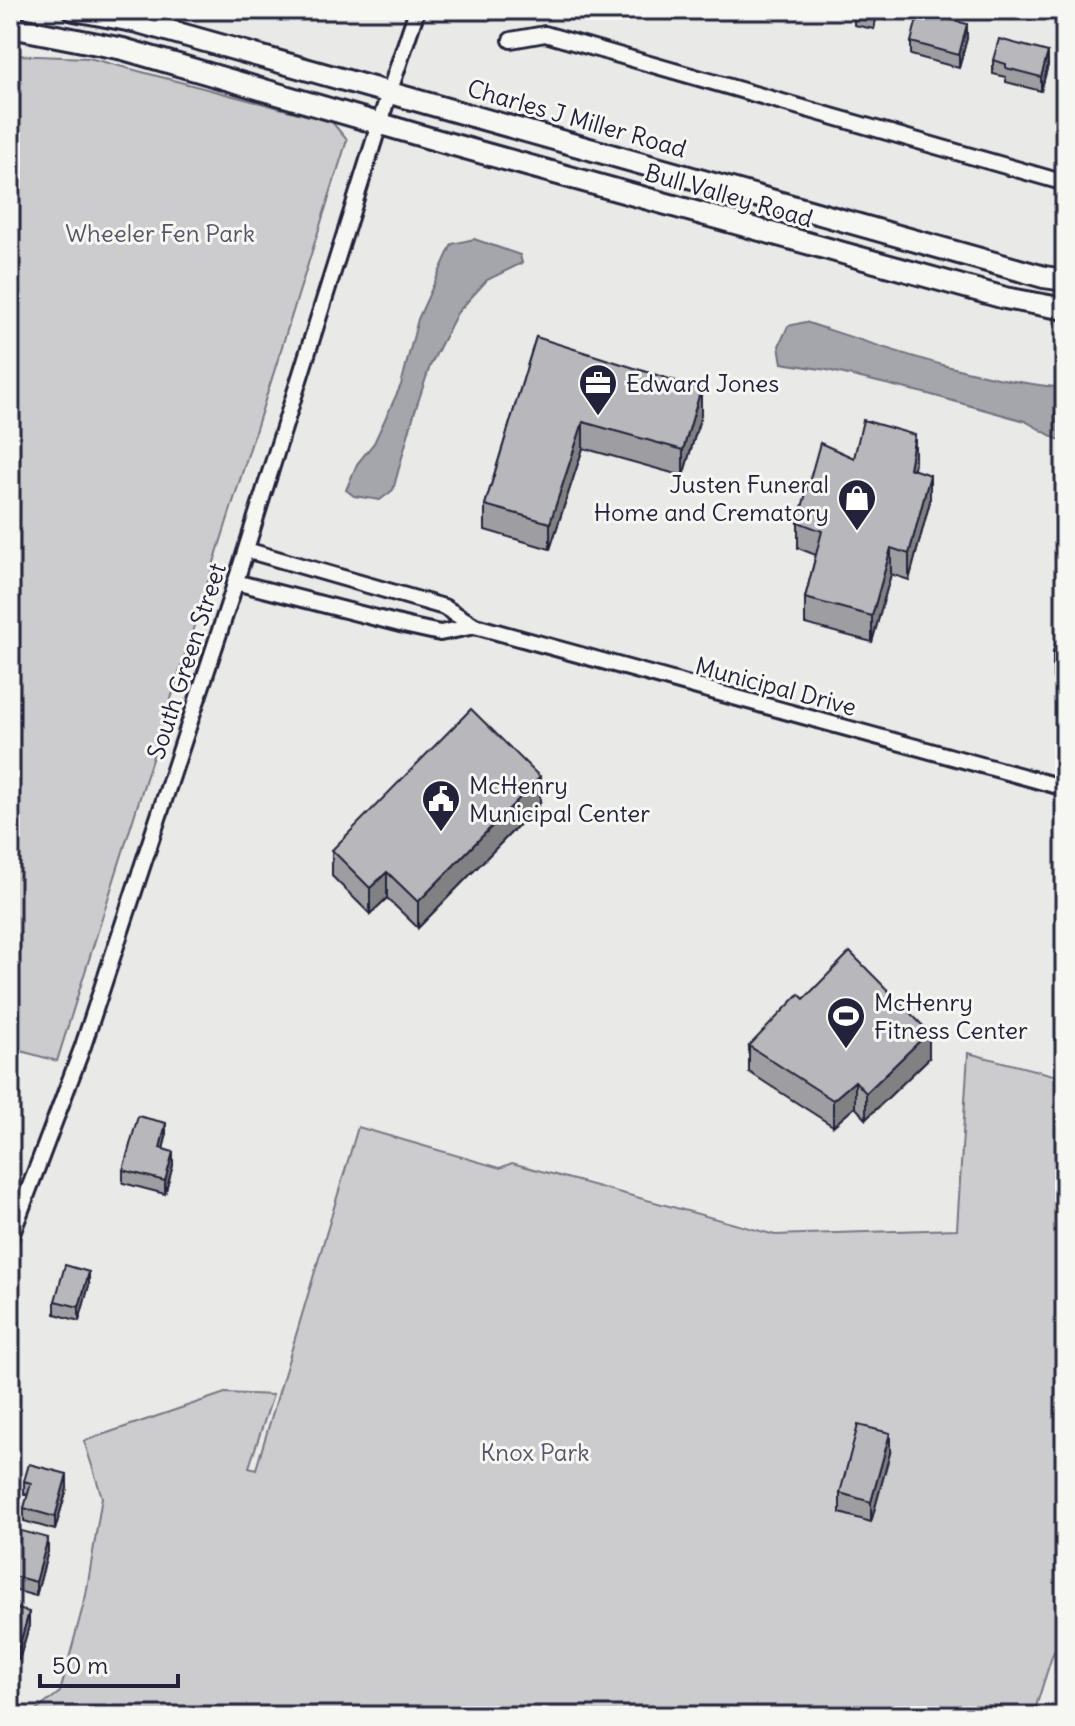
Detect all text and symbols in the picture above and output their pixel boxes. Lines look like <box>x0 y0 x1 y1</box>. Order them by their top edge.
street label: Charles J Miller Road <box>464 72 690 164</box>
street label: Bull Valley Road <box>642 157 816 233</box>
park label: Wheeler Fen Park <box>65 218 255 248</box>
office icon: Edward Jones <box>577 362 619 417</box>
place label: Edward Jones <box>626 368 779 398</box>
place label: Justen Funeral Home and Crematory <box>594 469 829 527</box>
shop icon: Justen Funeral Home and Crematory <box>836 477 878 532</box>
street label: South Green Street <box>140 559 232 763</box>
street label: Municipal Drive <box>692 650 860 722</box>
place label: McHenry Municipal Center <box>469 770 650 828</box>
public building icon: McHenry Municipal Center <box>420 778 462 833</box>
place label: McHenry Fitness Center <box>874 987 1028 1045</box>
sports icon: McHenry Fitness Center <box>825 995 867 1050</box>
park label: Knox Park <box>481 1437 589 1467</box>
scale bar <box>40 1638 178 1688</box>
text: 50 m <box>52 1650 108 1680</box>

